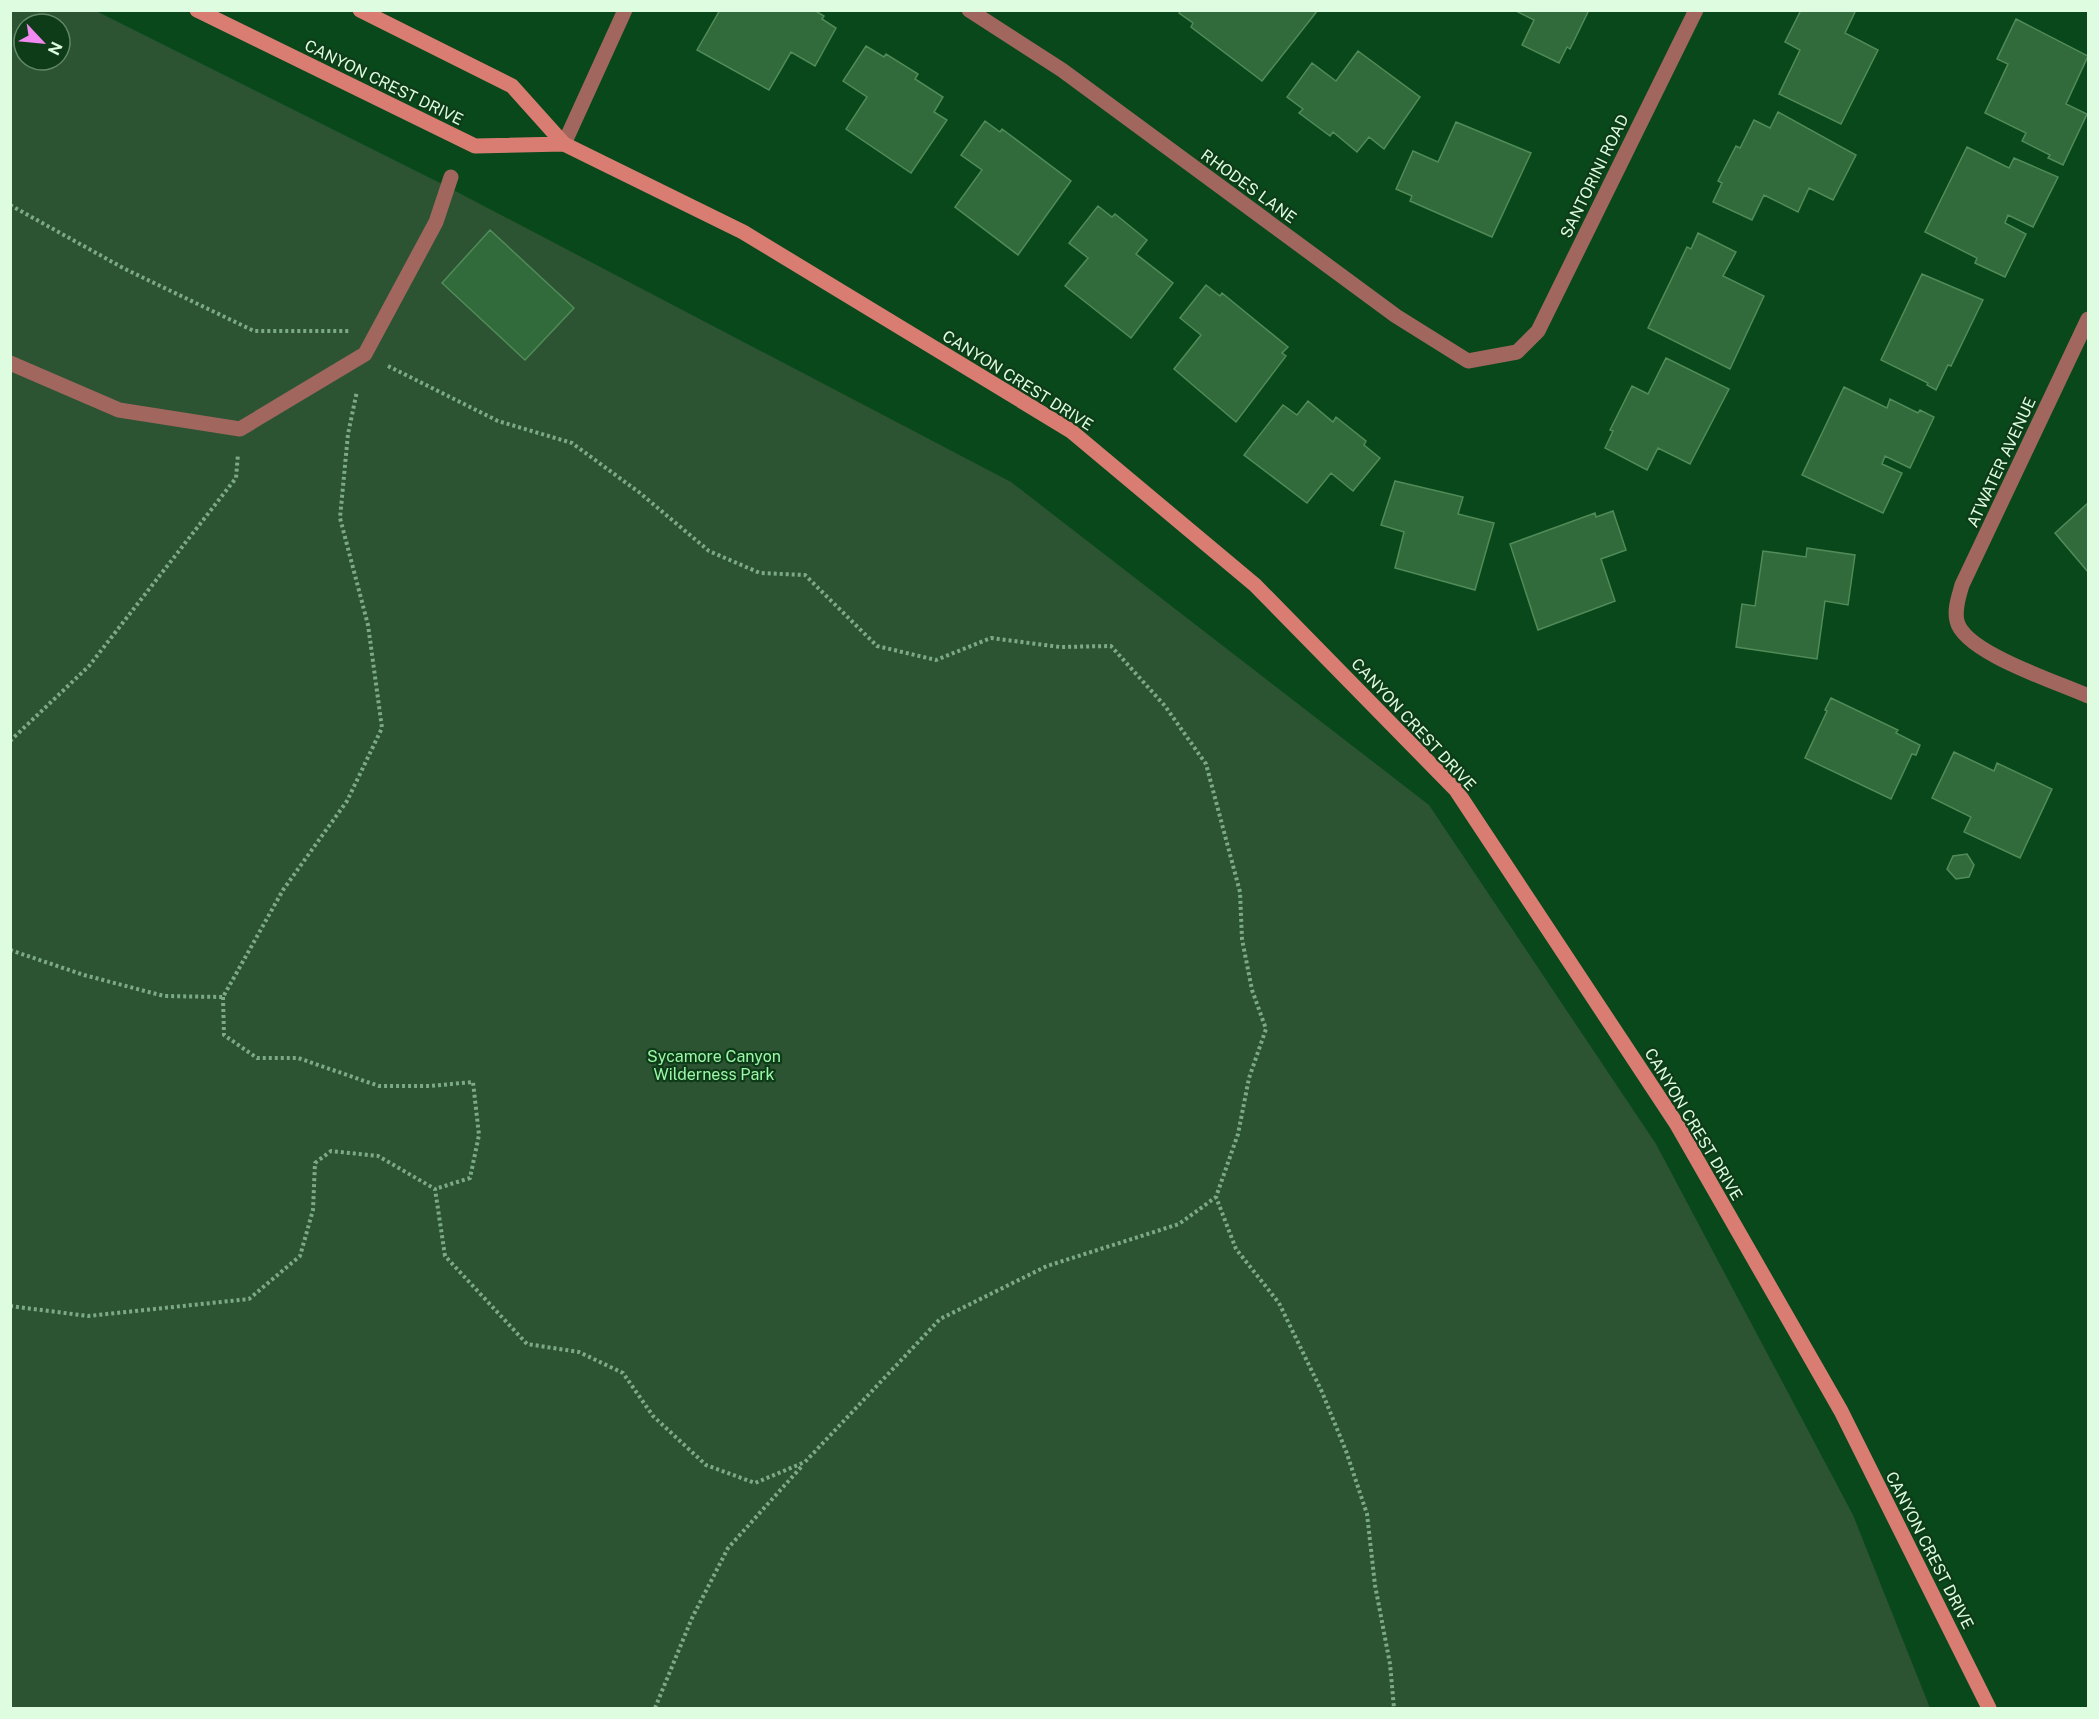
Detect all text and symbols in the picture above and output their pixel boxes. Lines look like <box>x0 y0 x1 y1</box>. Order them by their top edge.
north arrow <box>12 12 72 72</box>
street label: CANYON CREST DRIVE <box>301 36 466 129</box>
text: N <box>44 39 66 58</box>
street label: SANTORINI ROAD <box>1556 111 1633 241</box>
street label: RHODES LANE <box>1197 145 1300 227</box>
street label: CANYON CREST DRIVE <box>939 326 1097 435</box>
street label: ATWATER AVENUE <box>1963 394 2040 530</box>
street label: CANYON CREST DRIVE <box>1347 654 1480 794</box>
street label: CANYON CREST DRIVE <box>1641 1045 1747 1204</box>
park label: Sycamore Canyon Wilderness Park <box>647 1047 781 1084</box>
street label: CANYON CREST DRIVE <box>1882 1468 1978 1632</box>

